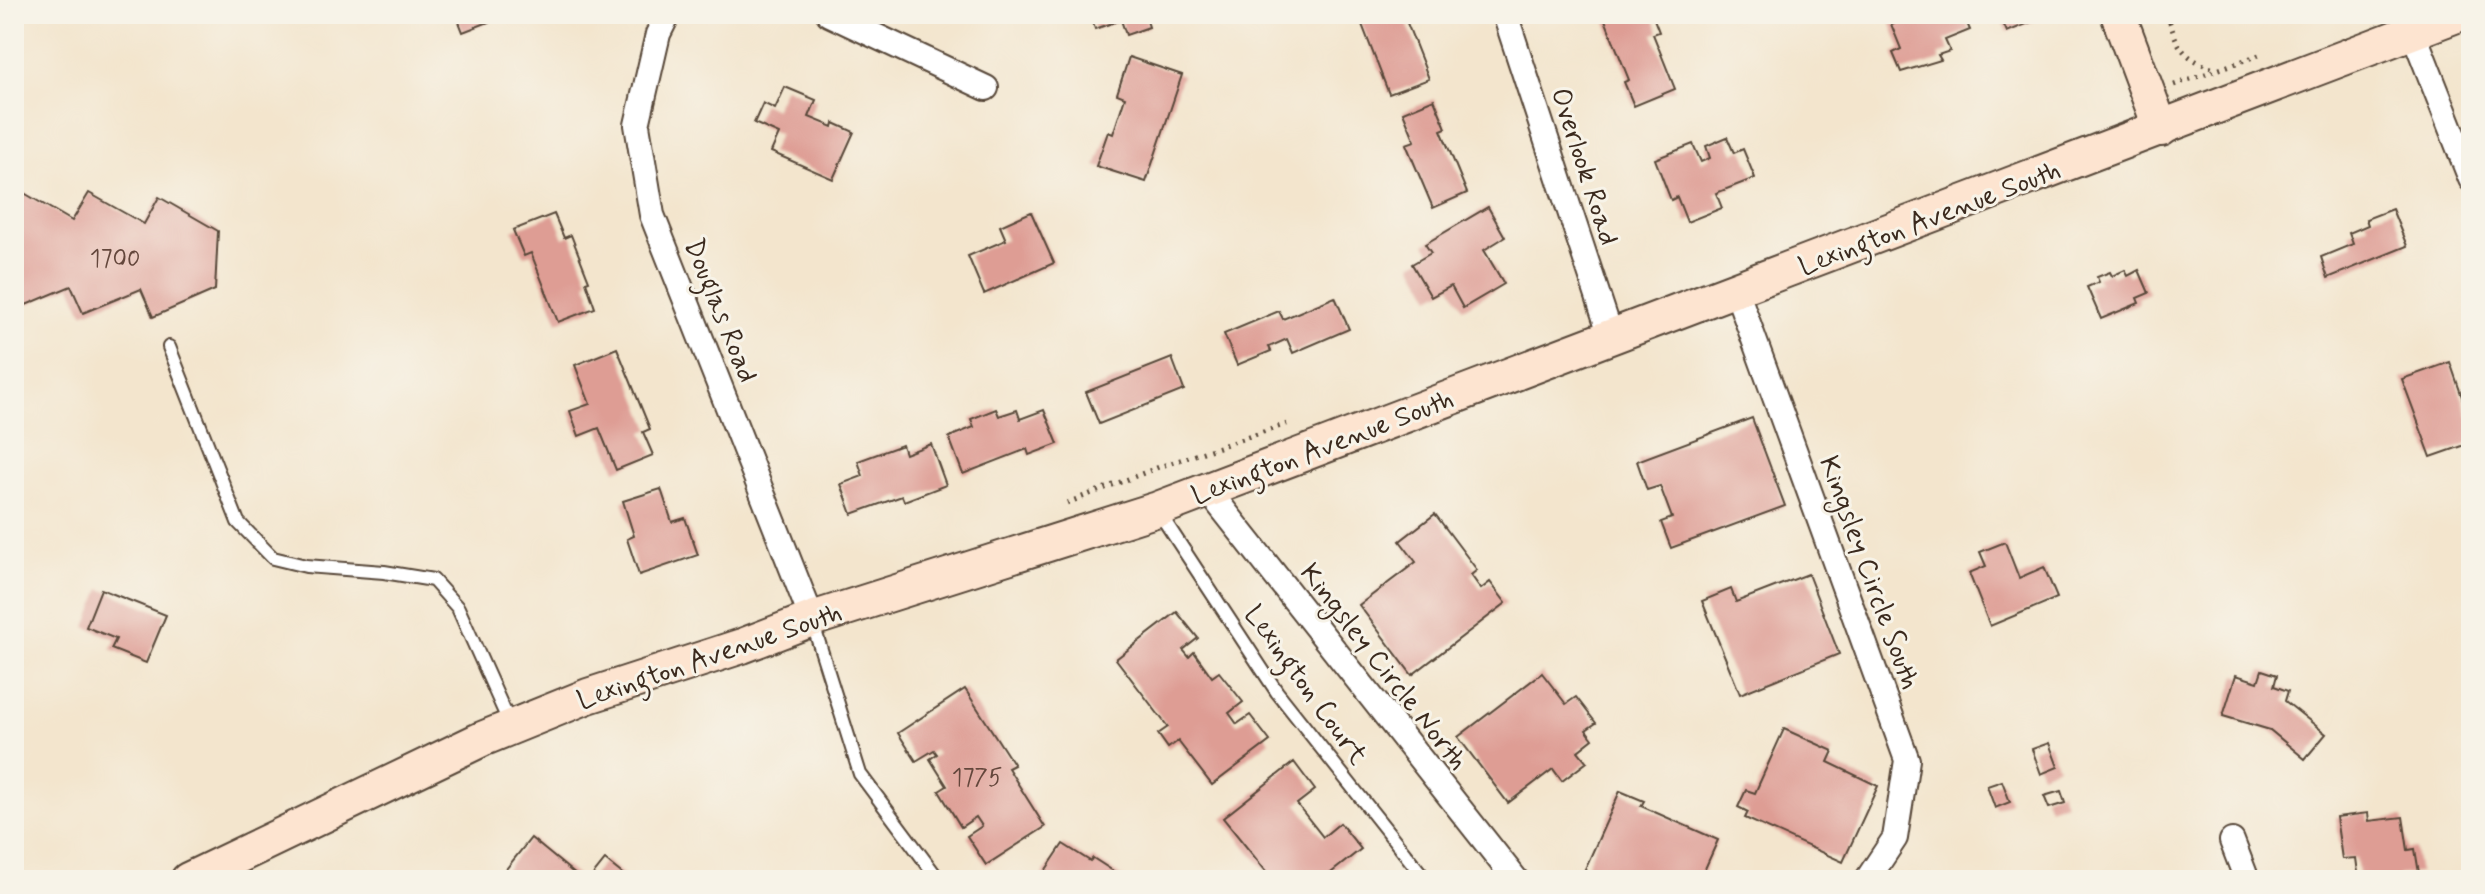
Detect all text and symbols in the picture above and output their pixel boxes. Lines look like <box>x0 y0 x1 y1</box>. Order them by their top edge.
street label: Overlook Road <box>1541 83 1627 250</box>
street label: Lexington Avenue South <box>1794 152 2067 289</box>
street label: Douglas Road <box>671 233 765 390</box>
house number: 1700 <box>90 244 140 275</box>
street label: Lexington Avenue South <box>1187 381 1460 518</box>
street label: Kingsley Circle South <box>1807 451 1928 695</box>
street label: Kingsley Circle North <box>1289 556 1476 780</box>
street label: Lexington Avenue South <box>572 595 848 723</box>
street label: Lexington Court <box>1232 598 1376 775</box>
house number: 1775 <box>952 763 1002 794</box>

